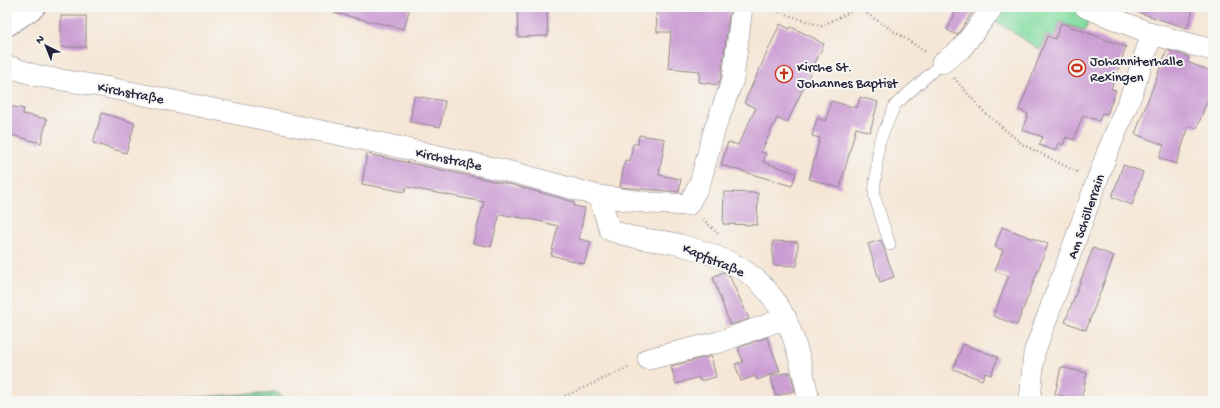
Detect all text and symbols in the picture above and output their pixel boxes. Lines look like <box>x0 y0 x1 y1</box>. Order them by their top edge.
north arrow <box>26 26 66 66</box>
text: N <box>34 33 47 47</box>
place label: Johanniterhalle Rexingen <box>1090 54 1184 87</box>
sports icon: Johanniterhalle Rexingen <box>1067 58 1087 78</box>
place label: Kirche St. Johannes Baptist <box>797 60 899 93</box>
church icon: Kirche St. Johannes Baptist <box>774 64 794 84</box>
street label: Kirchstraße <box>96 80 166 109</box>
street label: Kirchstraße <box>414 145 484 176</box>
street label: Am Schöllerrain <box>1065 172 1110 261</box>
street label: Kapfstraße <box>679 241 747 282</box>

